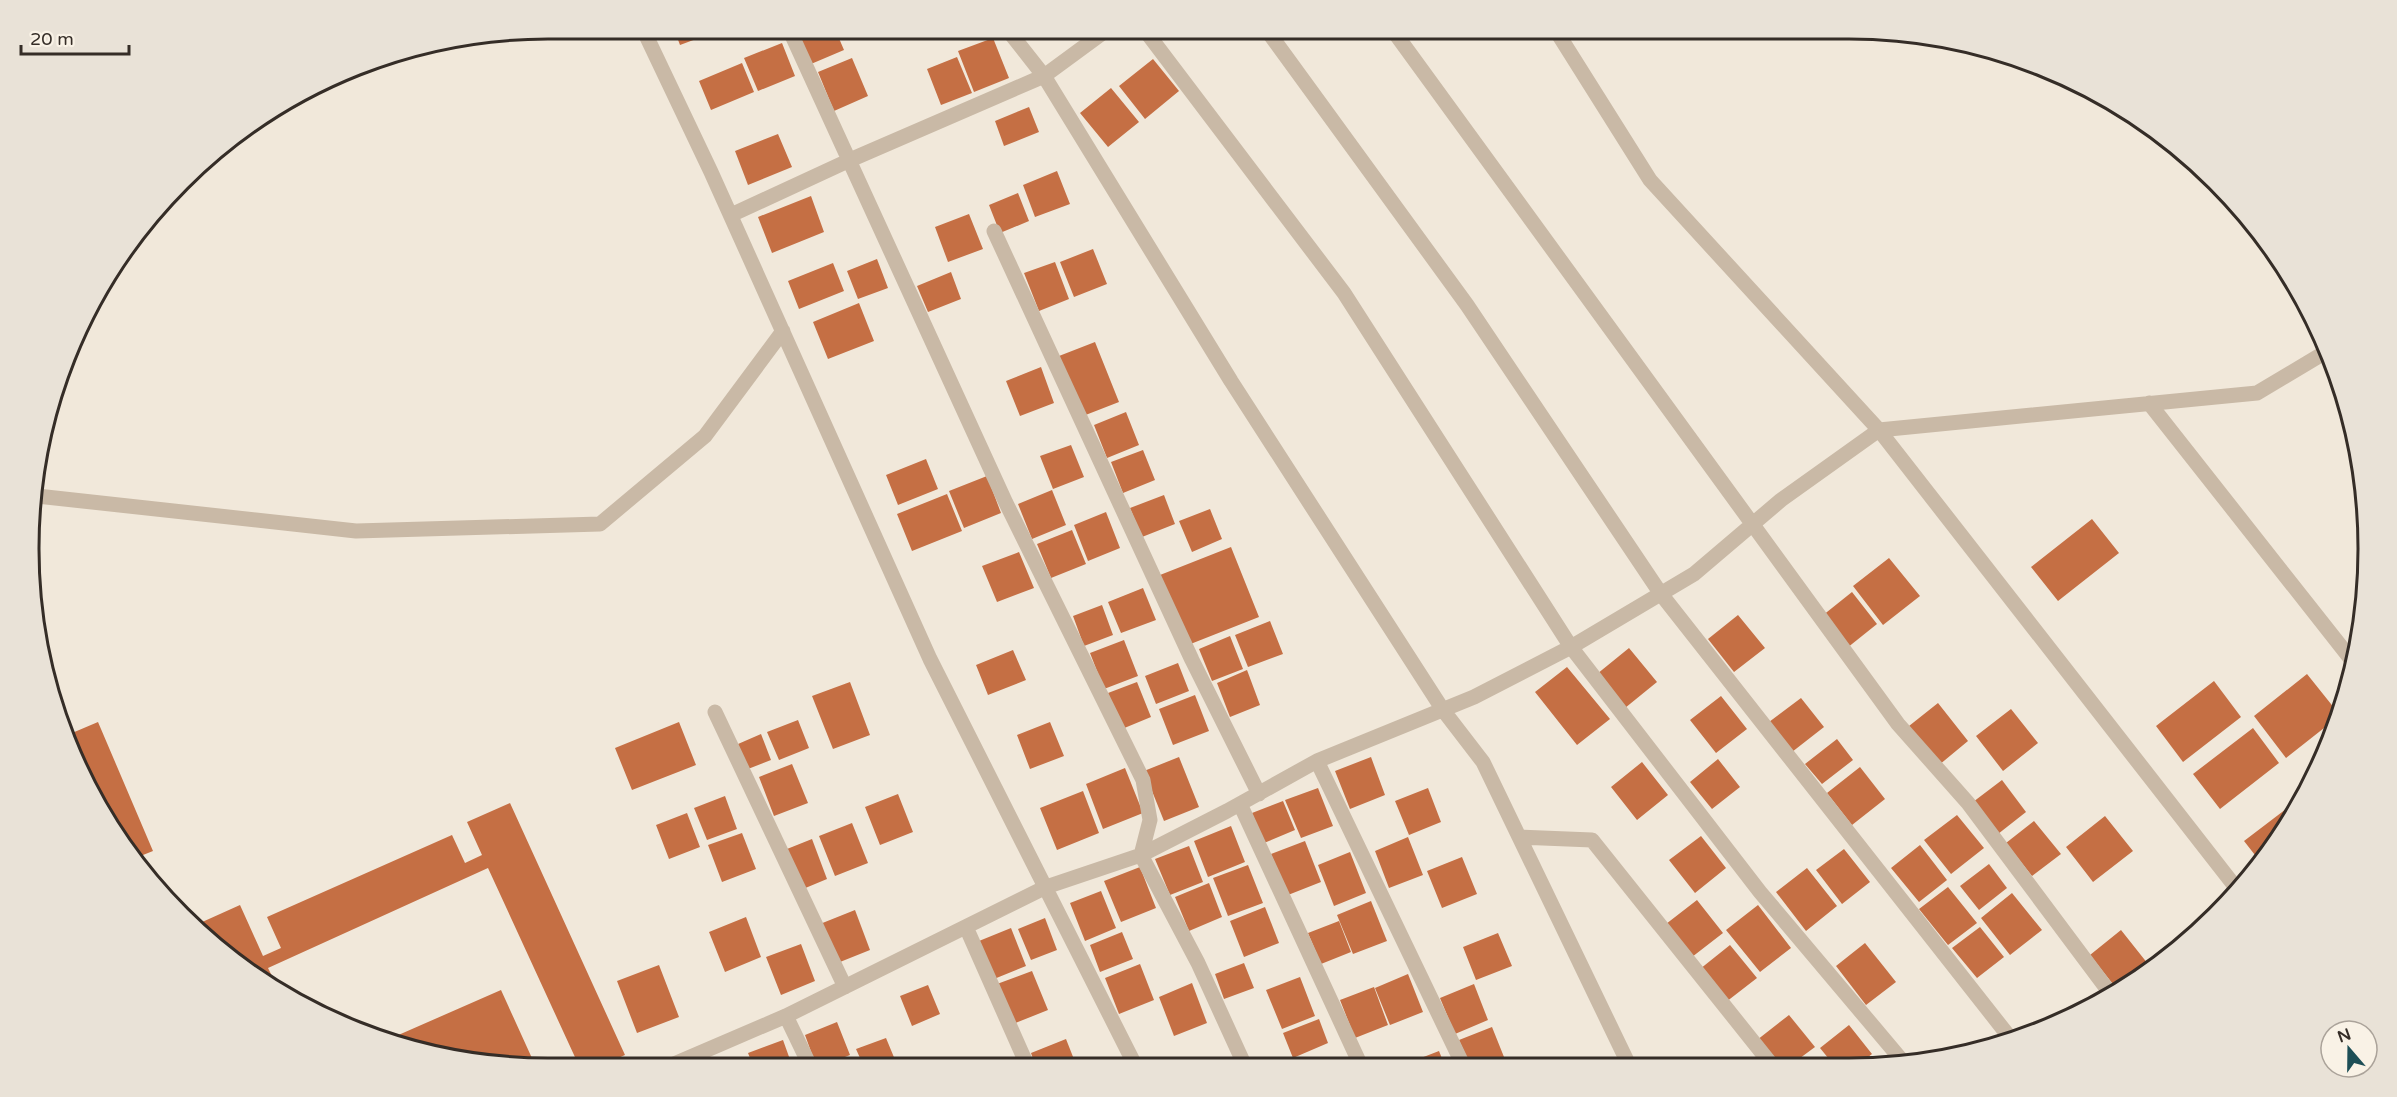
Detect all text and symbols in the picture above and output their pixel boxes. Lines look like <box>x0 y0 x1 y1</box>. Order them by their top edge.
scale bar <box>21 18 129 56</box>
text: 20 m <box>30 28 74 50</box>
north arrow <box>2319 1019 2379 1079</box>
text: N <box>2335 1024 2354 1047</box>

